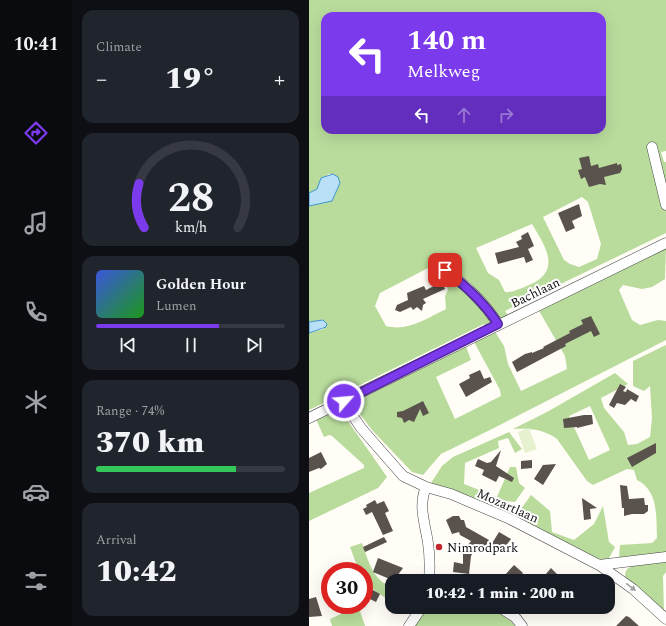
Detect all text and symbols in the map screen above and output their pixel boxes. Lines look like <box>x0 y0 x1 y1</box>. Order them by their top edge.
text: 140 m <box>407 19 486 62</box>
icon: left <box>341 28 393 80</box>
text: 10:41 <box>13 31 59 58</box>
text: Climate <box>96 37 142 57</box>
text: 19° <box>165 56 216 102</box>
text: Melkweg <box>407 58 480 85</box>
text: − <box>96 63 107 96</box>
text: + <box>274 63 285 96</box>
icon: left <box>411 104 433 126</box>
icon: ahead <box>453 104 475 126</box>
icon: right <box>495 104 517 126</box>
icon: directions <box>22 119 50 147</box>
text: 28 <box>167 167 214 230</box>
icon: music <box>22 209 50 237</box>
text: km/h <box>174 216 207 238</box>
pin <box>428 253 462 287</box>
icon: arrive <box>434 259 456 281</box>
street label: Bachlaan <box>507 272 564 313</box>
text: Golden Hour <box>156 273 246 296</box>
text: Lumen <box>156 296 197 316</box>
icon: phone <box>22 298 50 326</box>
icon: previous <box>117 334 139 356</box>
icon: pause <box>180 334 202 356</box>
icon: next <box>243 334 265 356</box>
position arrow <box>323 380 365 422</box>
icon: climate <box>22 388 50 416</box>
text: Range · 74% <box>96 401 164 421</box>
text: 370 km <box>96 420 204 466</box>
icon: car <box>22 478 50 506</box>
street label: Mozartlaan <box>473 483 542 529</box>
text: Arrival <box>96 530 137 550</box>
place label: Nimrodpark <box>447 538 518 558</box>
marker: Nimrodpark <box>434 542 444 552</box>
text: 10:42 <box>96 549 176 595</box>
speed limit sign: 30 <box>321 562 373 614</box>
icon: filters <box>22 567 50 595</box>
text: 10:42 · 1 min · 200 m <box>426 582 574 605</box>
one-way arrow <box>625 583 636 592</box>

